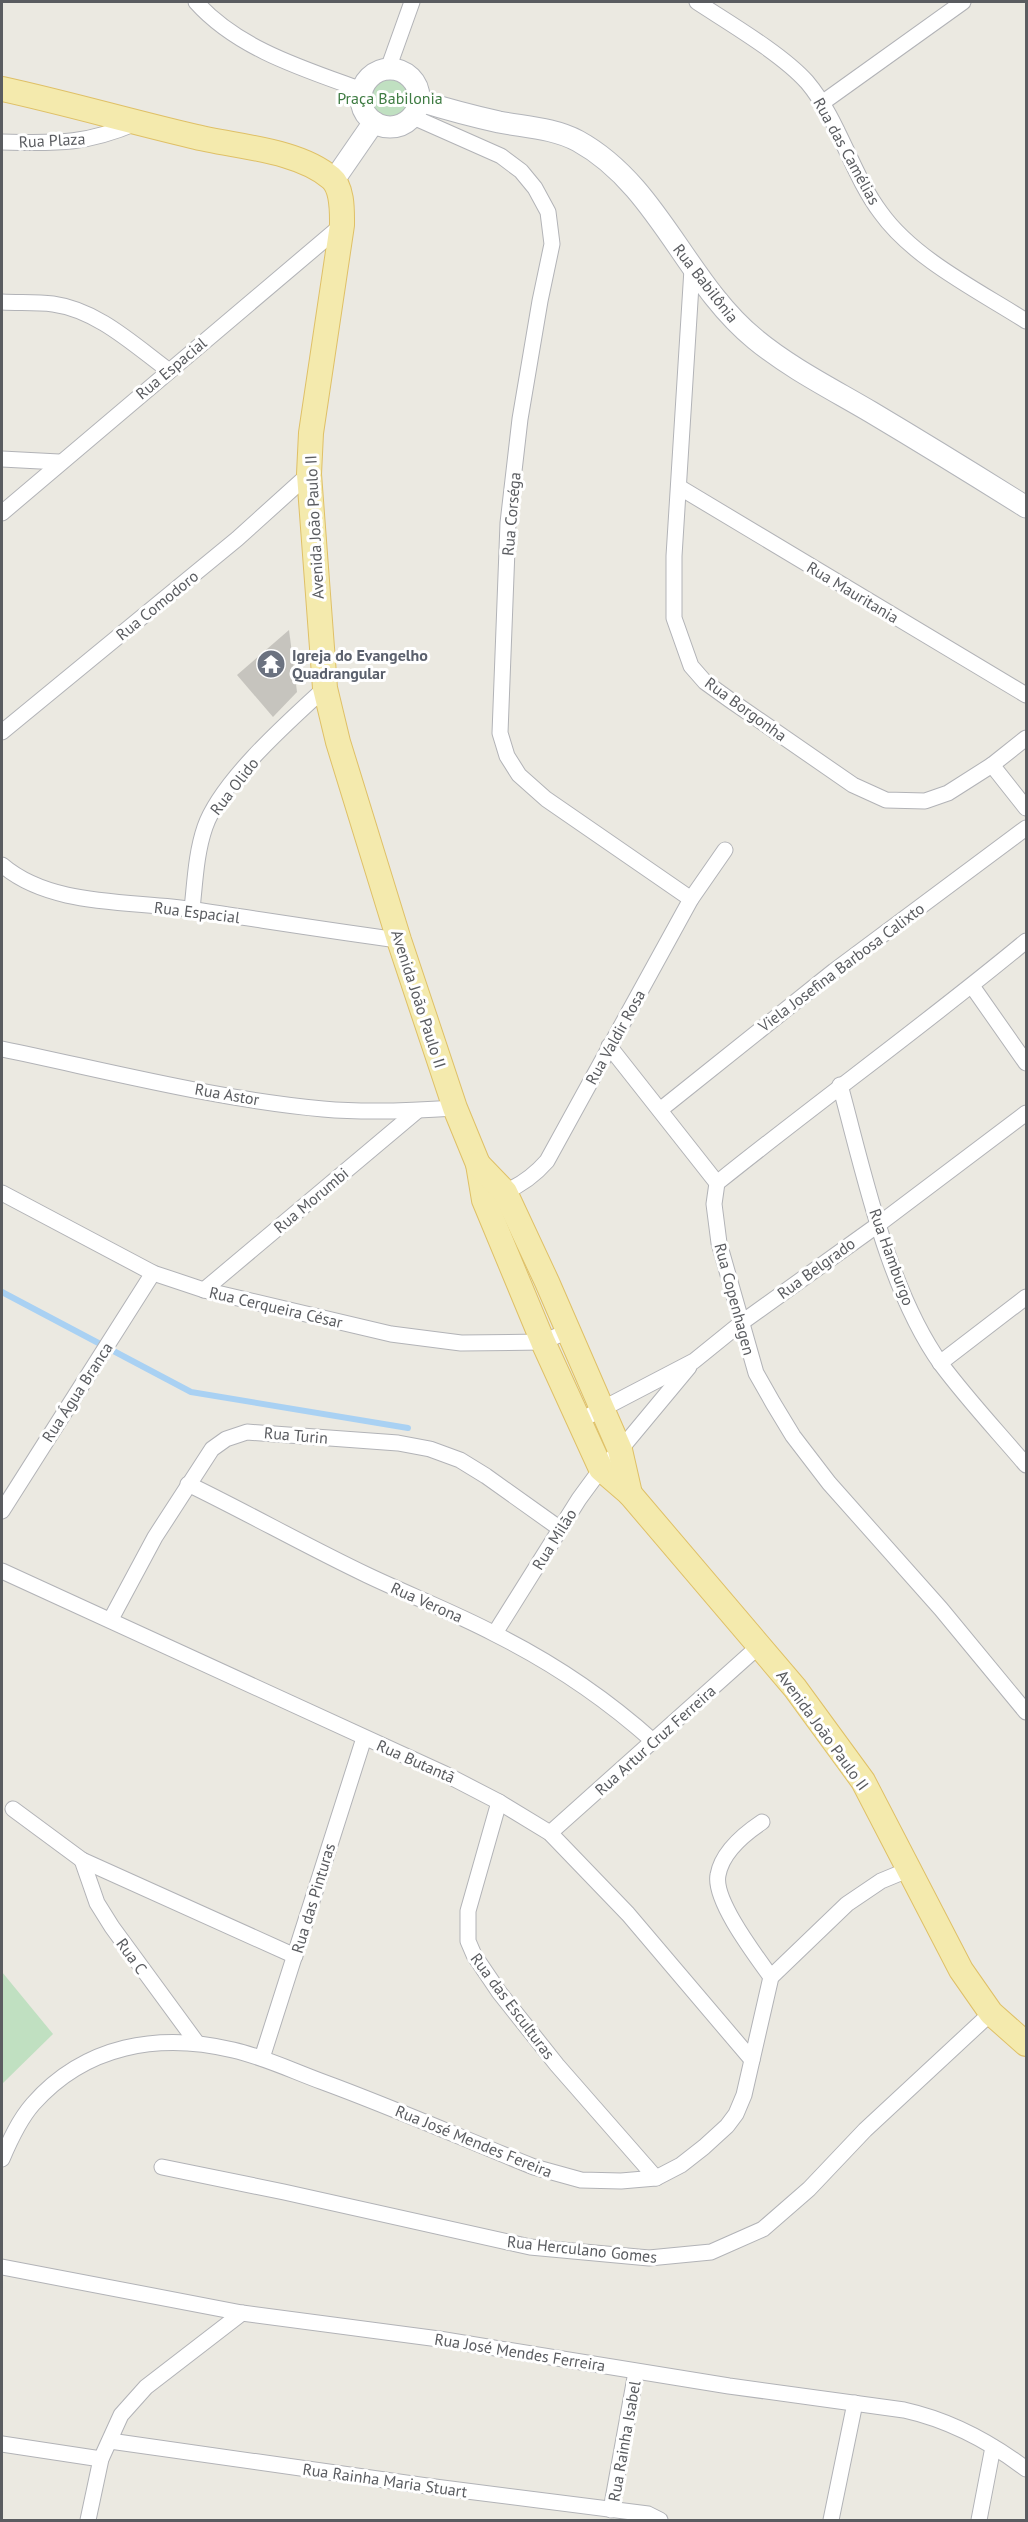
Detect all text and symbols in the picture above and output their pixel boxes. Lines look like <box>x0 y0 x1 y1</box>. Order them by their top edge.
park label: Praça Babilonia <box>337 88 443 108</box>
street label: Rua das Camélias <box>809 94 885 208</box>
street label: Rua Plaza <box>18 128 86 152</box>
street label: Rua Babilônia <box>669 240 743 326</box>
street label: Rua Espacial <box>132 332 211 403</box>
street label: Avenida João Paulo II <box>300 455 328 599</box>
street label: Rua Corséga <box>497 471 525 557</box>
street label: Rua Mauritania <box>803 557 903 627</box>
street label: Rua Comodoro <box>112 566 202 644</box>
place label: Igreja do Evangelho Quadrangular <box>292 645 428 683</box>
temple icon: Igreja do Evangelho Quadrangular <box>255 648 287 680</box>
street label: Rua Borgonha <box>701 673 791 745</box>
street label: Rua Olido <box>205 753 263 819</box>
street label: Rua Espacial <box>153 897 241 927</box>
street label: Viela Josefina Barbosa Calixto <box>753 898 928 1037</box>
street label: Avenida João Paulo II <box>387 927 451 1071</box>
street label: Rua Valdir Rosa <box>581 986 649 1088</box>
street label: Rua Astor <box>193 1079 261 1110</box>
street label: Rua Morumbi <box>270 1163 352 1237</box>
street label: Rua Hamburgo <box>865 1206 919 1308</box>
street label: Rua Belgrado <box>773 1233 859 1303</box>
street label: Rua Copenhagen <box>710 1241 760 1357</box>
street label: Rua Cerqueira César <box>207 1282 345 1332</box>
street label: Rua Água Branca <box>37 1338 117 1446</box>
street label: Rua Turin <box>263 1422 329 1448</box>
street label: Rua Milão <box>527 1505 581 1573</box>
street label: Rua Verona <box>388 1577 466 1627</box>
street label: Avenida João Paulo II <box>773 1666 873 1794</box>
street label: Rua Artur Cruz Ferreira <box>590 1680 720 1800</box>
street label: Rua Butantã <box>374 1735 458 1787</box>
street label: Rua das Pinturas <box>287 1840 339 1955</box>
street label: Rua C <box>112 1934 152 1978</box>
street label: Rua das Esculturas <box>467 1949 560 2063</box>
street label: Rua José Mendes Fereira <box>393 2100 555 2182</box>
street label: Rua Herculano Gomes <box>506 2231 658 2267</box>
street label: Rua José Mendes Ferreira <box>433 2329 607 2375</box>
street label: Rua Rainha Isabel <box>604 2379 645 2503</box>
street label: Rua Rainha Maria Stuart <box>301 2459 469 2502</box>

